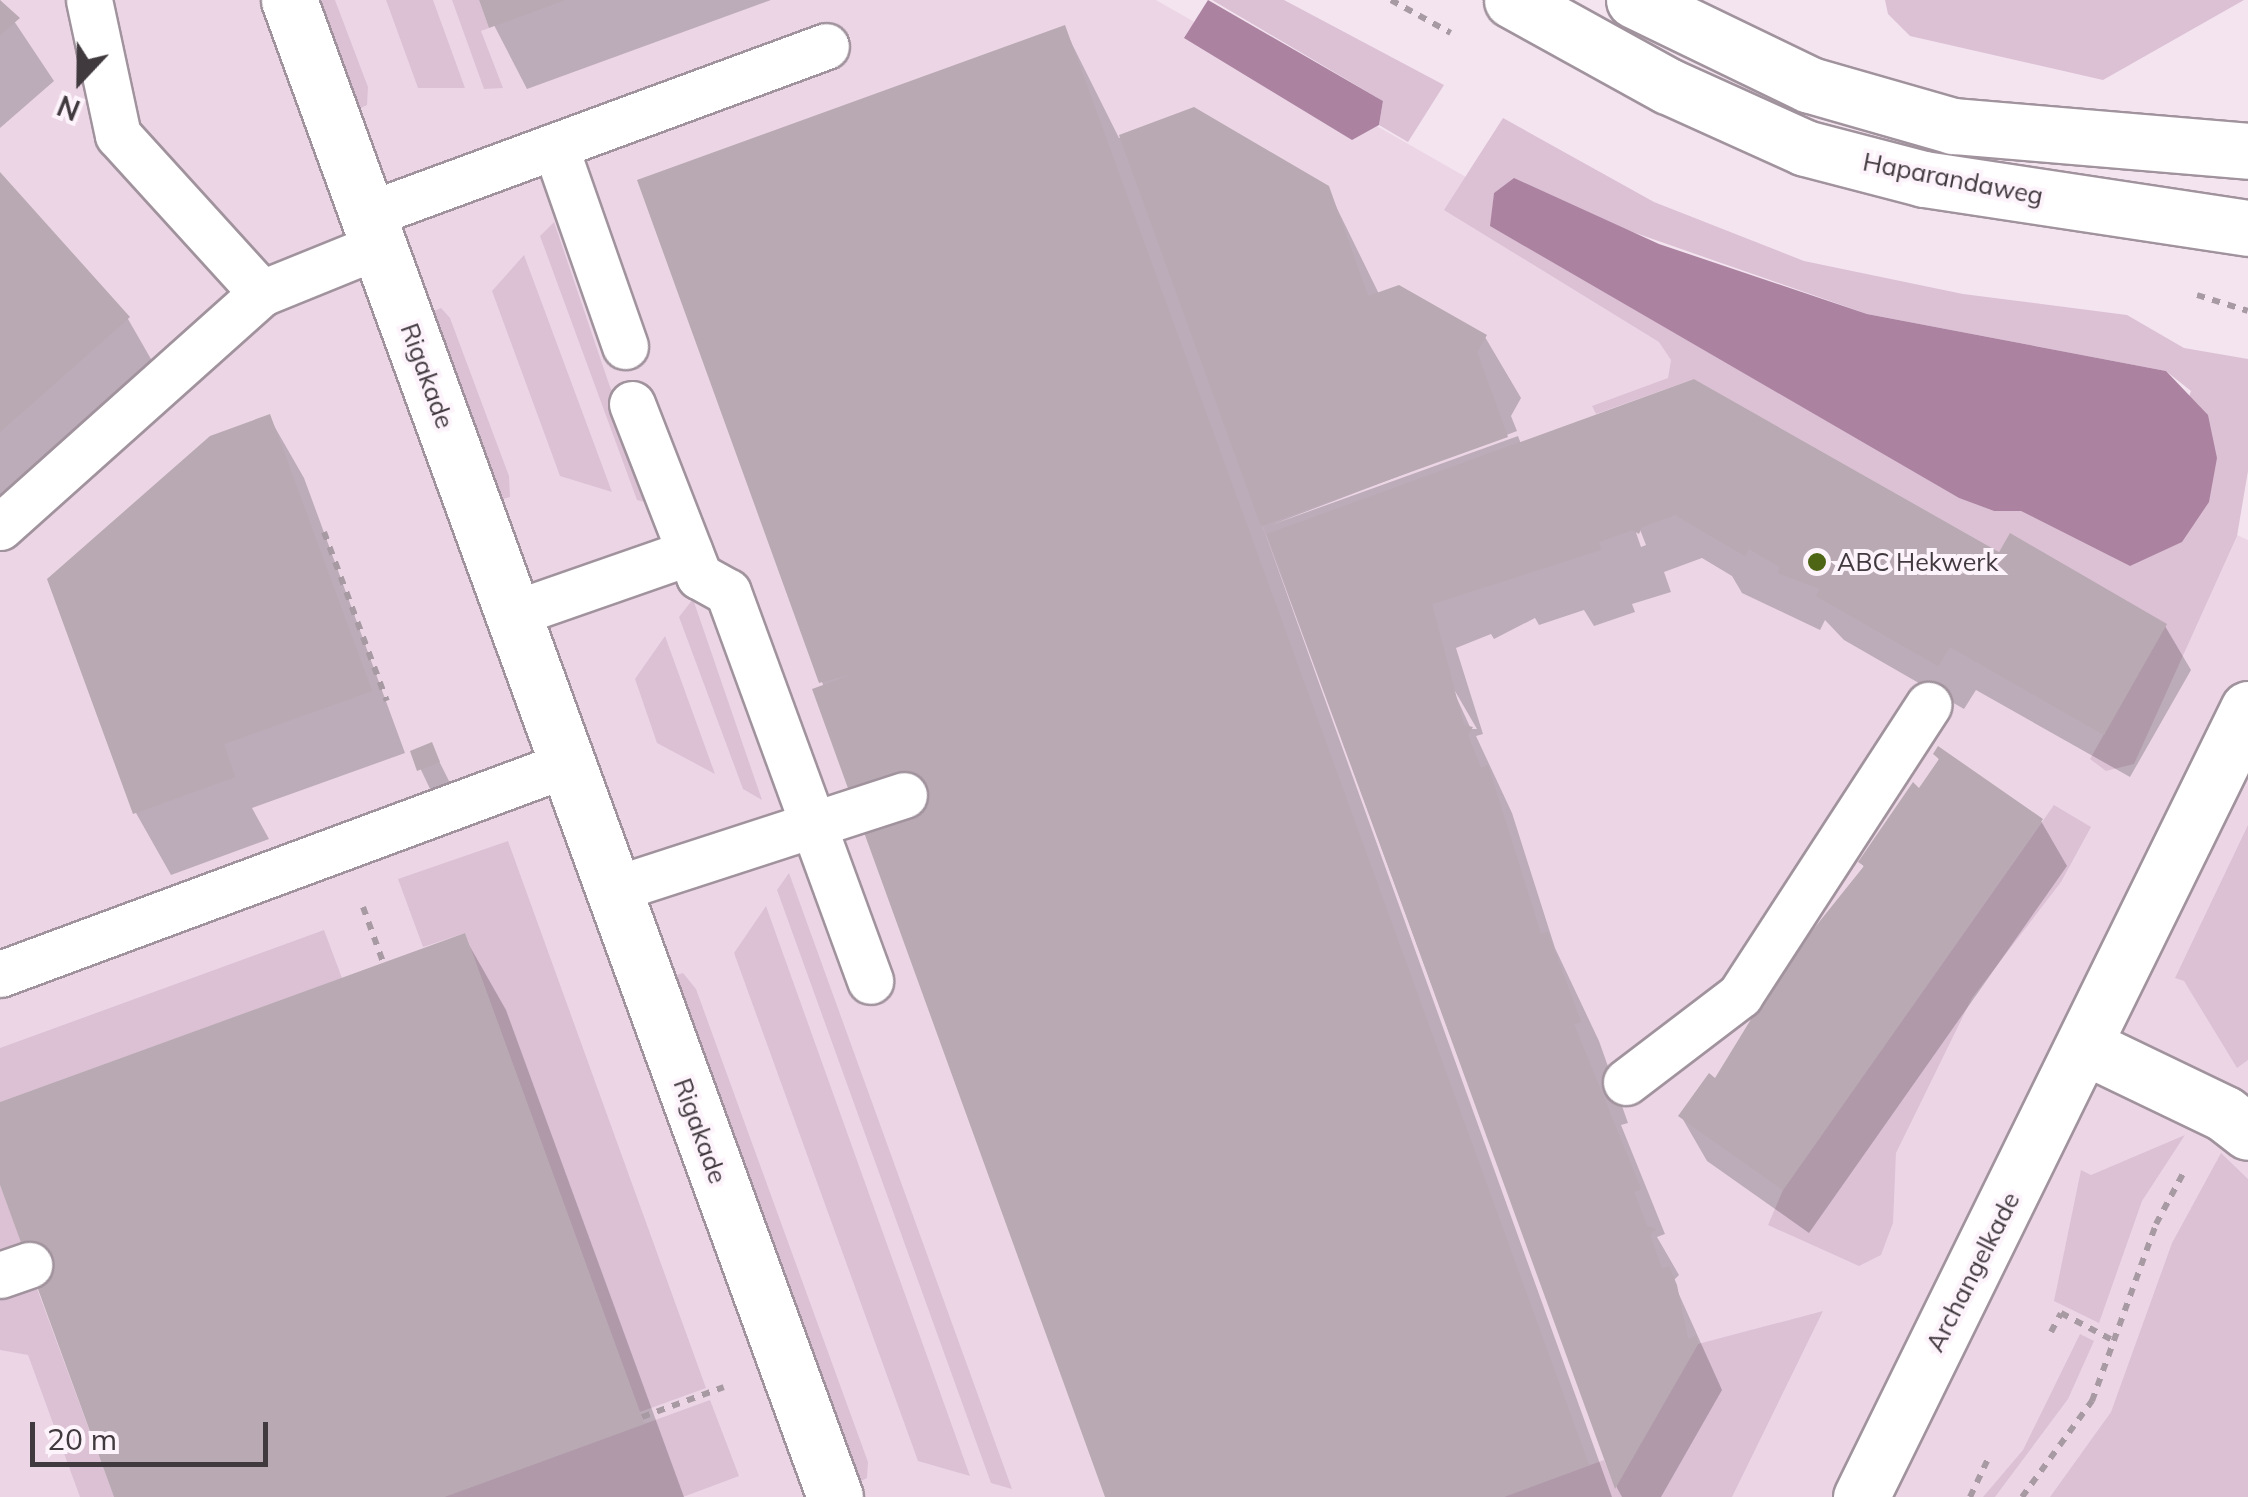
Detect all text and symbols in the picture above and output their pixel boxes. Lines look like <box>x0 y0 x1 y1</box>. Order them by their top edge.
north arrow <box>30 30 130 130</box>
text: N <box>52 88 85 128</box>
street label: Haparandaweg <box>1860 147 2046 211</box>
street label: Rigakade <box>394 319 460 433</box>
place label: ABC Hekwerk <box>1837 547 1998 577</box>
marker: ABC Hekwerk <box>1806 551 1828 573</box>
street label: Rigakade <box>667 1074 733 1188</box>
street label: Archangelkade <box>1920 1187 2026 1357</box>
scale bar <box>35 1402 272 1464</box>
text: 20 m <box>47 1420 117 1458</box>

